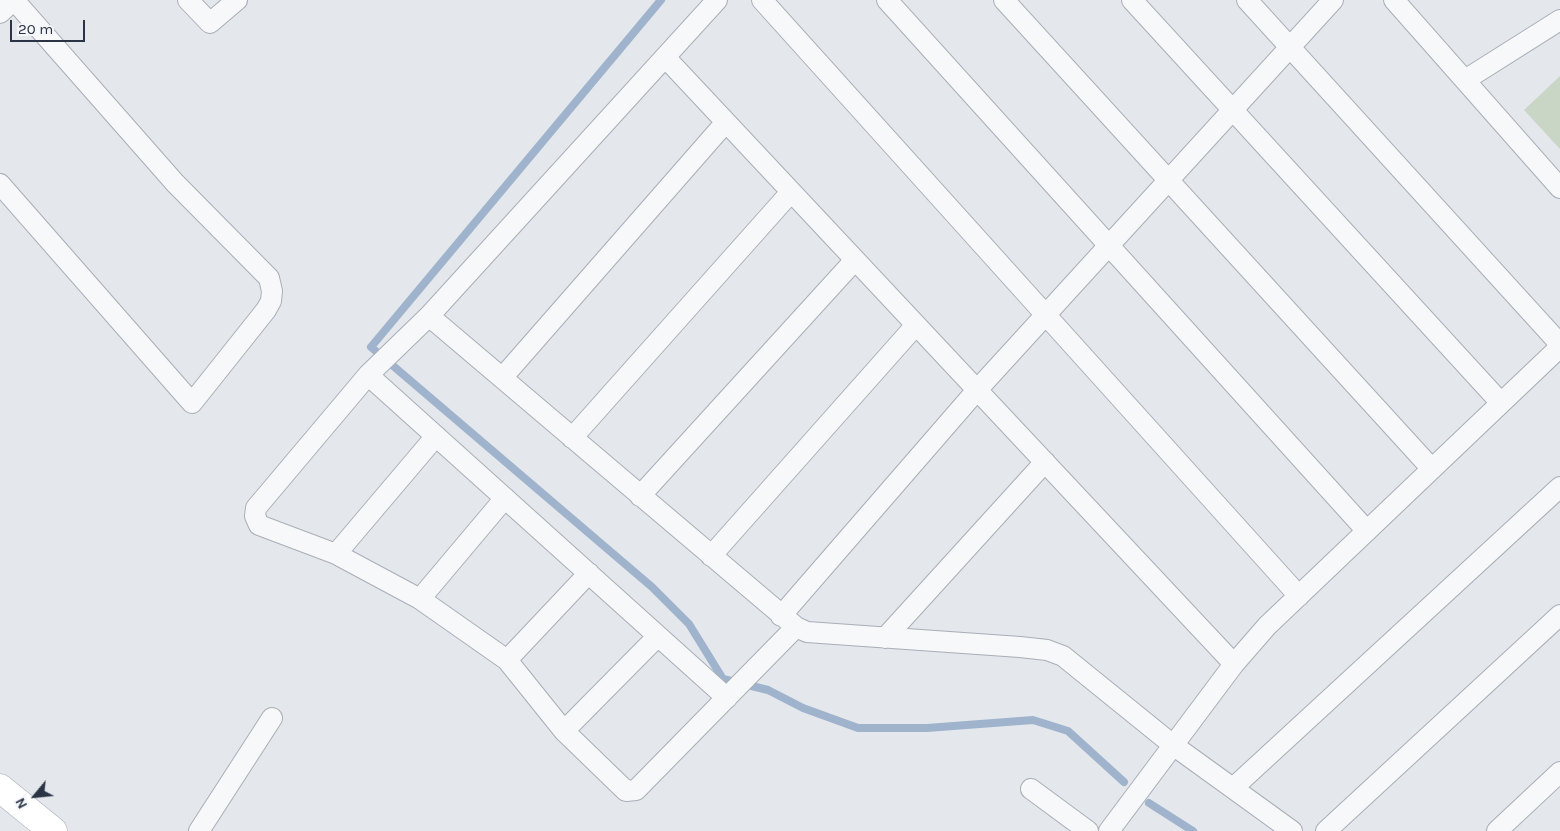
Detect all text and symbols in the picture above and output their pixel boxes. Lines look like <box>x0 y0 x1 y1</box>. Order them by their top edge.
scale bar <box>12 10 88 42</box>
text: 20 m <box>18 20 53 38</box>
north arrow <box>10 771 60 821</box>
text: N <box>11 795 31 812</box>

